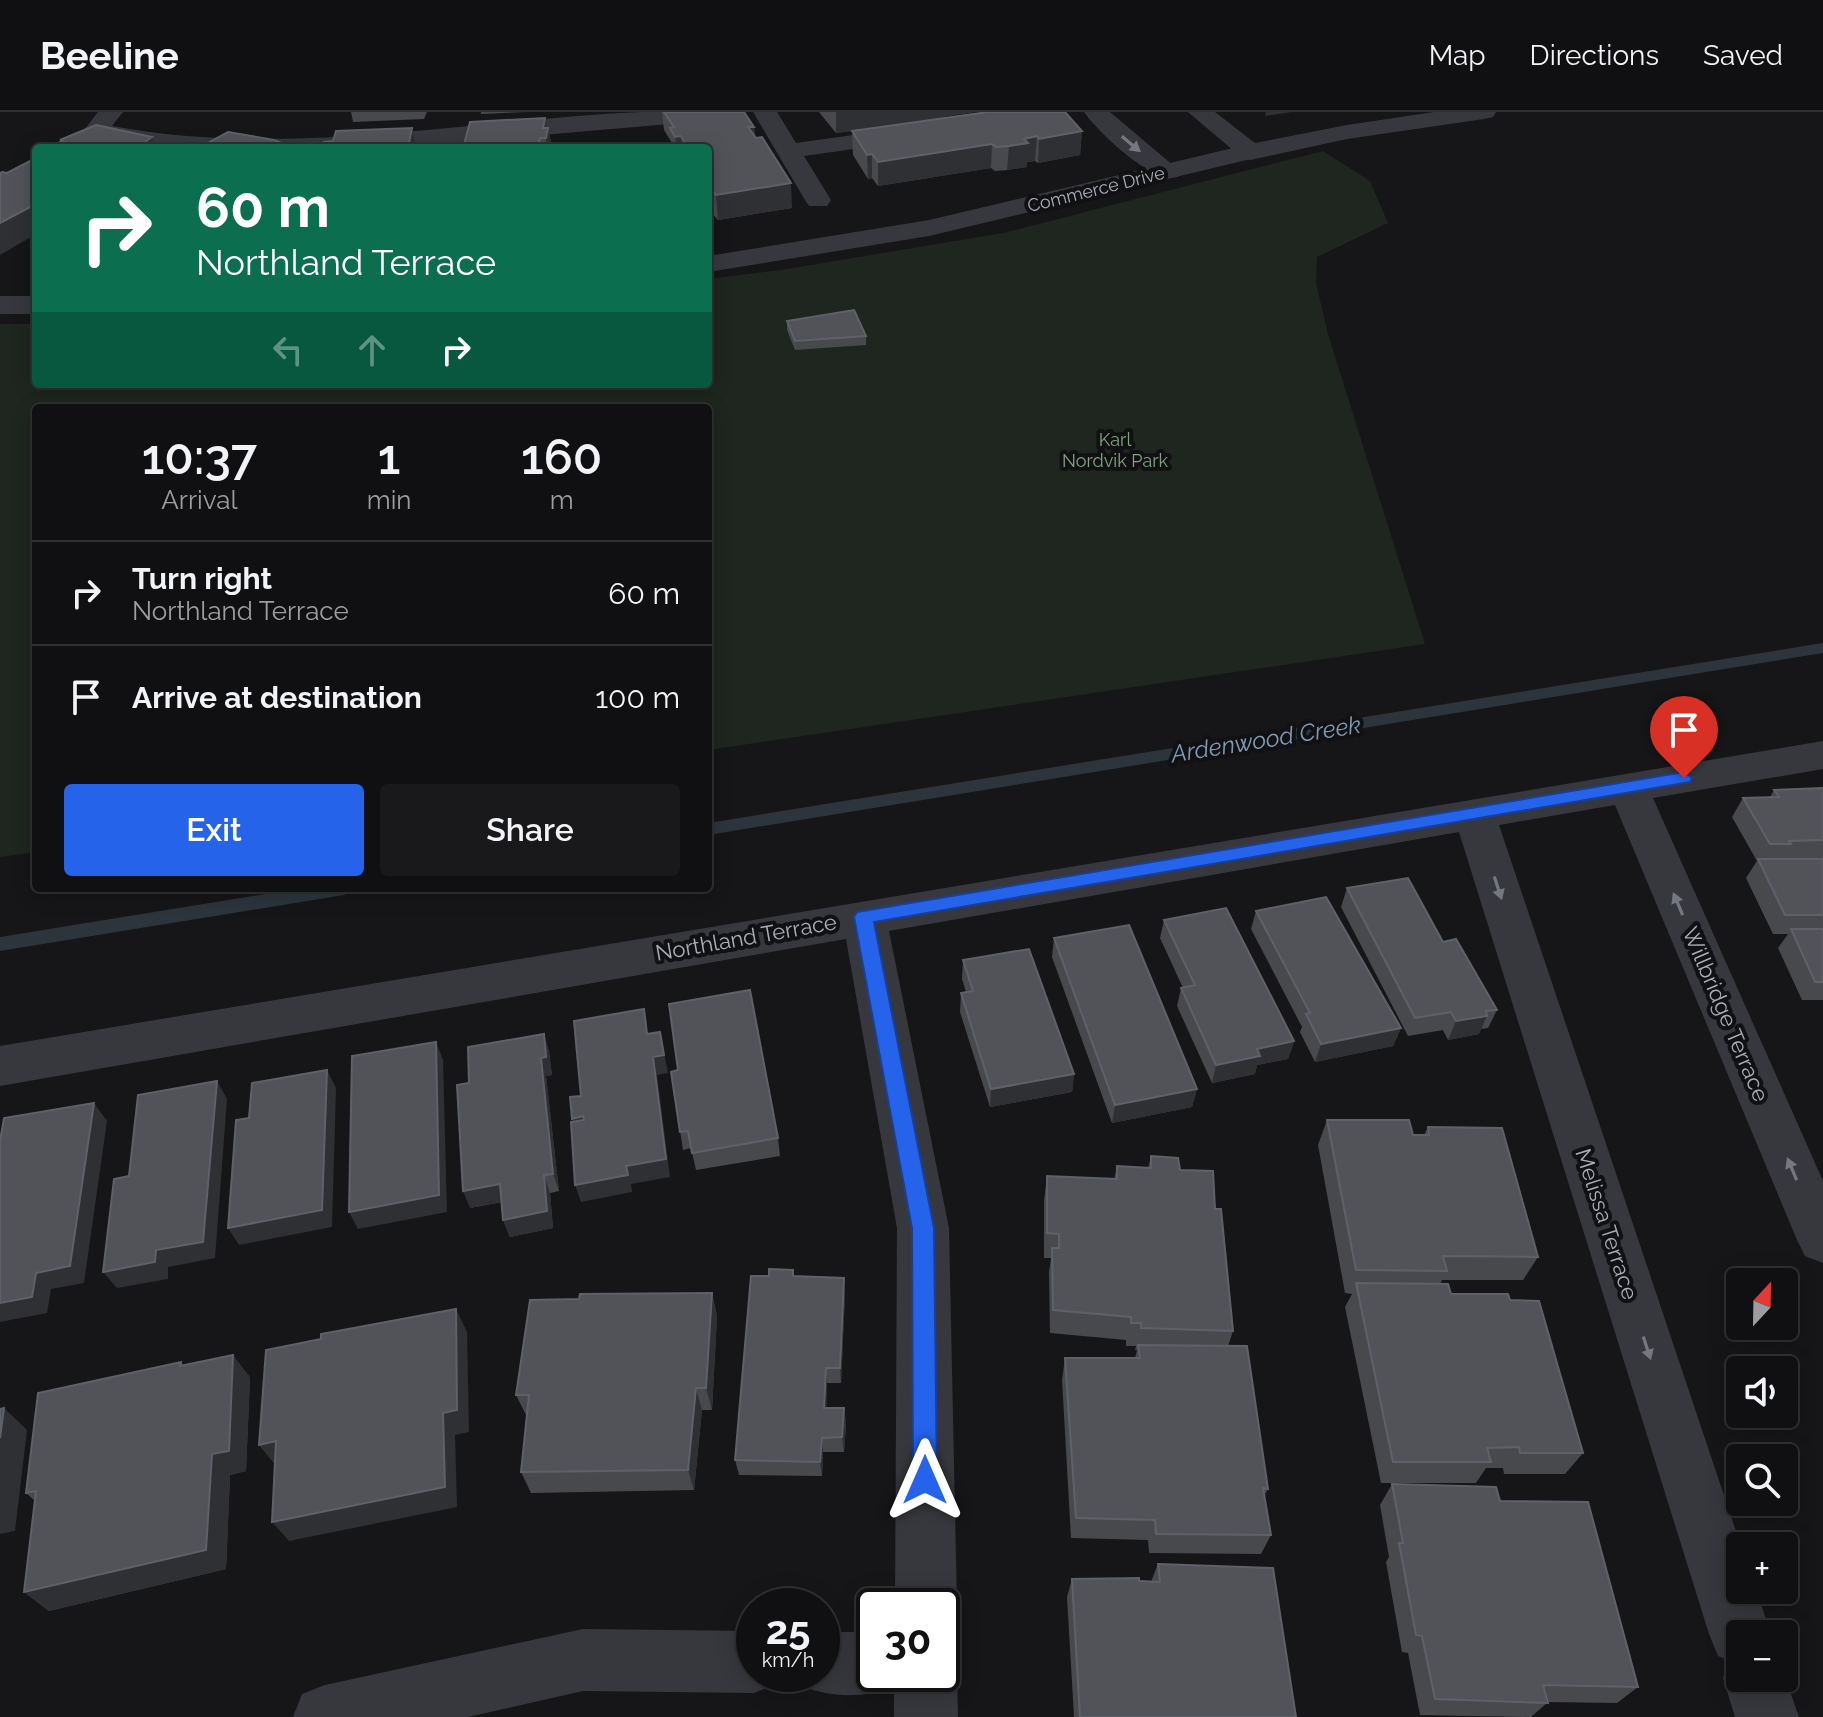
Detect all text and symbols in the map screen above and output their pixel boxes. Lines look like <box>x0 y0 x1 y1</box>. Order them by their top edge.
text: Beeline <box>40 33 179 78</box>
text: Map <box>1429 39 1486 72</box>
text: Directions <box>1530 39 1659 72</box>
text: Saved <box>1703 39 1783 72</box>
one-way arrow <box>1121 135 1141 152</box>
street label: Commerce Drive <box>1025 162 1167 216</box>
text: 60 m <box>196 174 330 240</box>
icon: right <box>64 176 168 280</box>
text: Northland Terrace <box>196 241 496 283</box>
icon: left <box>266 328 310 372</box>
icon: ahead <box>350 328 394 372</box>
icon: right <box>434 328 478 372</box>
text: 10:37 <box>142 429 257 485</box>
text: 1 <box>378 429 400 485</box>
text: 160 <box>521 429 602 485</box>
park label: Karl Nordvik Park <box>1062 429 1169 471</box>
text: Arrival <box>161 485 238 515</box>
text: min <box>367 485 411 515</box>
text: m <box>550 485 574 515</box>
text: Turn right <box>132 561 272 596</box>
icon: right <box>64 571 108 615</box>
text: 60 m <box>608 576 680 611</box>
text: Northland Terrace <box>132 596 349 626</box>
icon: arrive <box>64 675 108 719</box>
text: Arrive at destination <box>132 680 422 715</box>
text: 100 m <box>595 680 680 715</box>
pin <box>1650 696 1718 778</box>
icon: arrive <box>1662 708 1706 752</box>
water label: Ardenwood Creek <box>1167 710 1363 769</box>
button: Exit <box>64 784 364 876</box>
button: Share <box>380 784 680 876</box>
one-way arrow <box>1492 876 1505 900</box>
one-way arrow <box>1672 892 1685 916</box>
street label: Northland Terrace <box>653 908 839 966</box>
street label: Willbridge Terrace <box>1677 923 1775 1105</box>
street label: Melissa Terrace <box>1570 1145 1644 1303</box>
one-way arrow <box>1786 1157 1799 1181</box>
north arrow <box>1726 1268 1798 1340</box>
map controls <box>1726 1268 1798 1692</box>
one-way arrow <box>1642 1337 1654 1361</box>
button: sound <box>1726 1356 1798 1428</box>
position arrow <box>883 1438 967 1522</box>
button: search <box>1726 1444 1798 1516</box>
button: + <box>1726 1532 1798 1604</box>
speed limit sign: 30 <box>856 1588 960 1692</box>
text: 25 <box>766 1606 810 1653</box>
button: − <box>1726 1620 1798 1692</box>
text: km/h <box>762 1648 814 1672</box>

